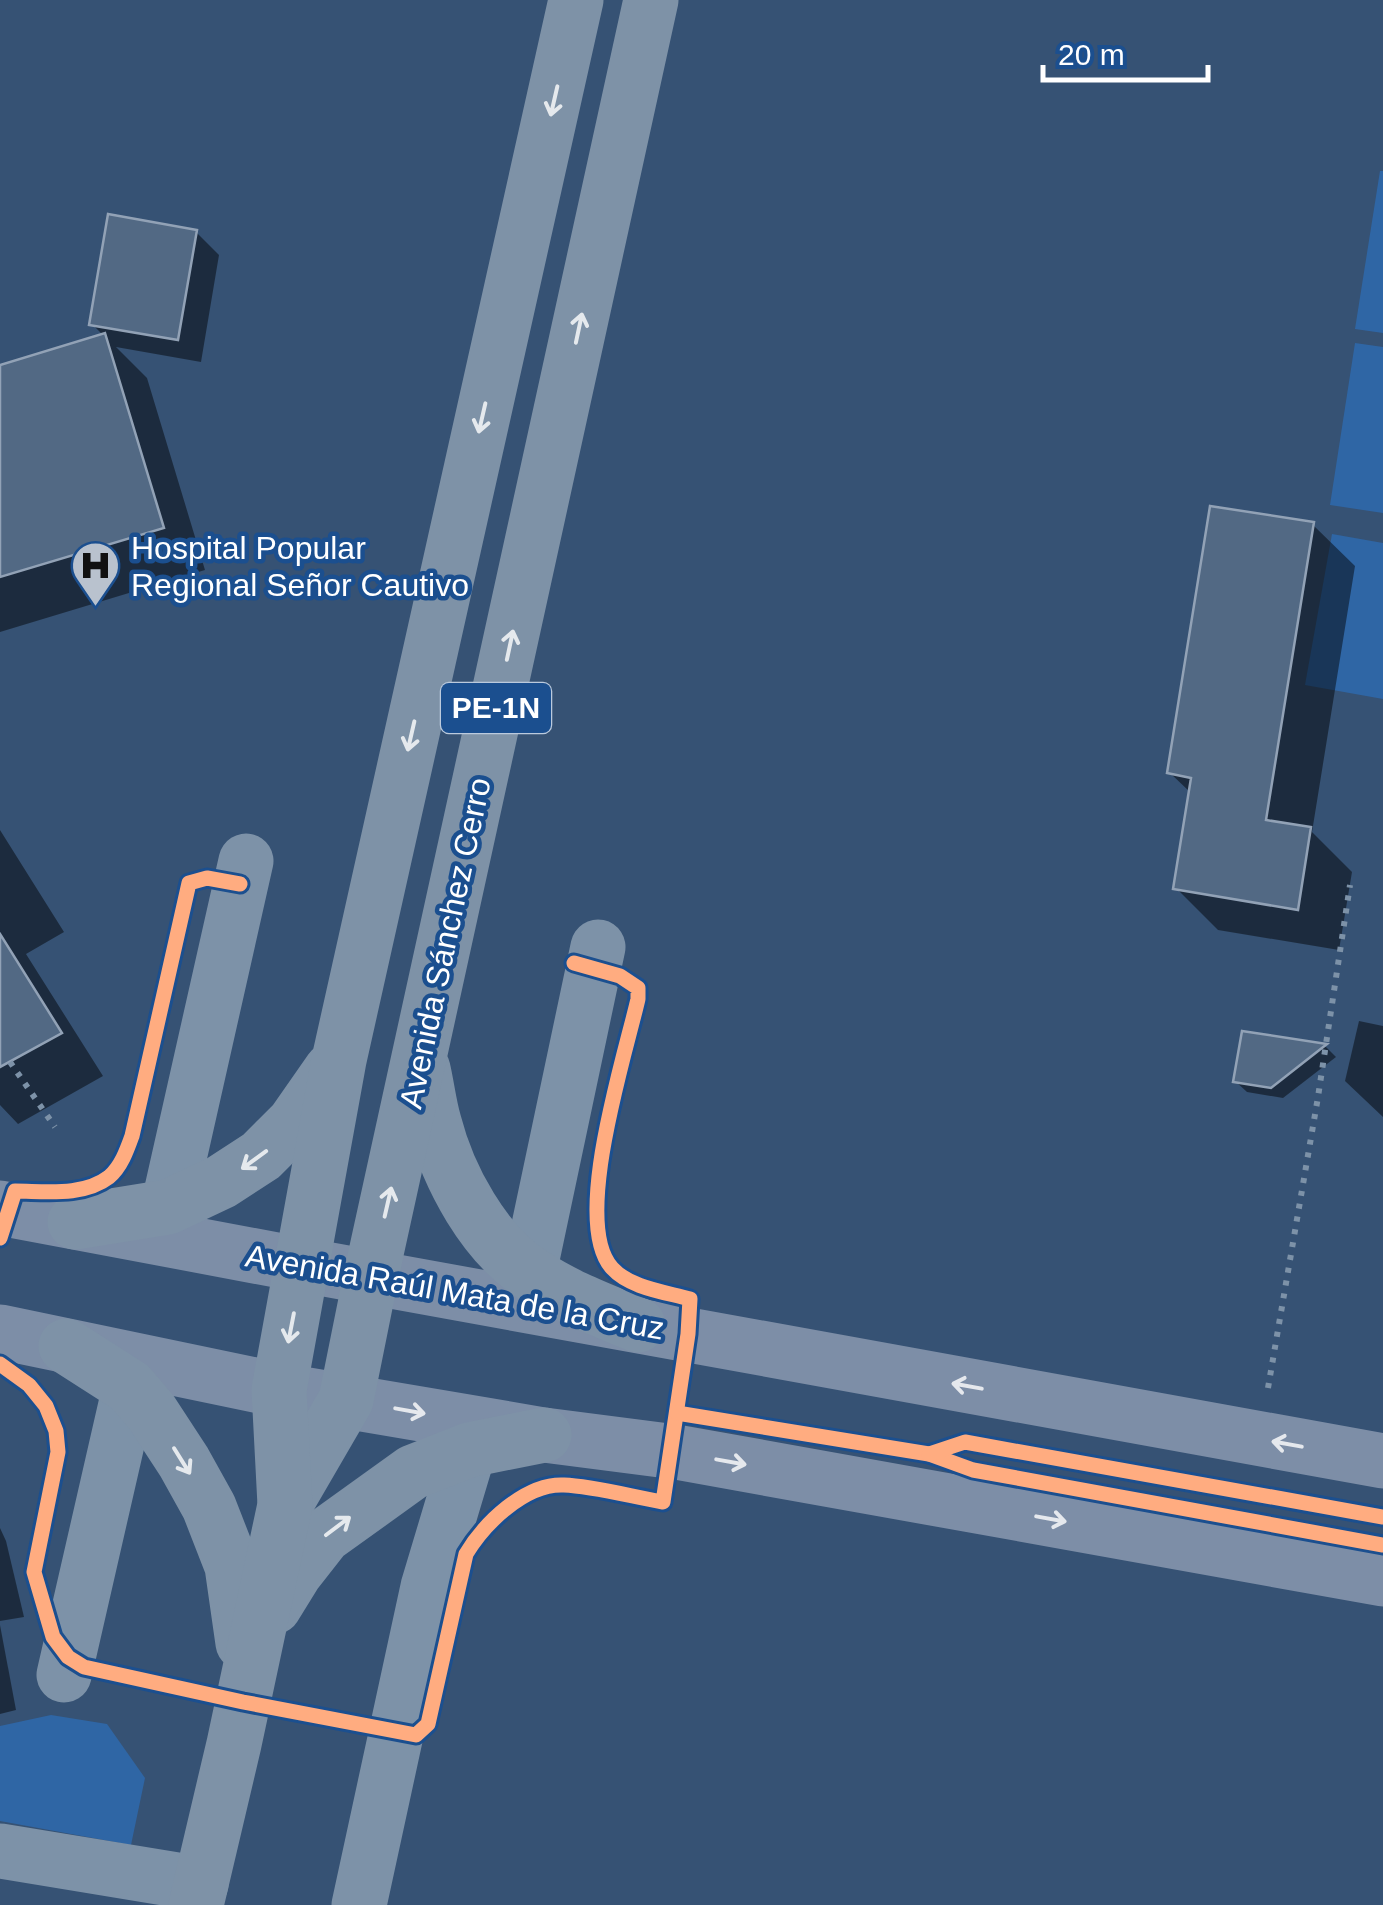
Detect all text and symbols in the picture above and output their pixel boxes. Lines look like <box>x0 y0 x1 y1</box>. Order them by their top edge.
scale bar <box>1043 20 1208 82</box>
text: 20 m <box>1058 38 1125 71</box>
one-way arrow <box>543 84 562 116</box>
one-way arrow <box>571 313 590 345</box>
one-way arrow <box>472 401 491 433</box>
place label: Hospital Popular Regional Señor Cautivo <box>131 530 469 603</box>
hospital icon: Hospital Popular Regional Señor Cautivo <box>70 540 122 608</box>
one-way arrow <box>502 630 520 662</box>
road number: PE-1N <box>441 683 551 733</box>
one-way arrow <box>401 719 419 751</box>
street label: Avenida Sánchez Cerro <box>392 774 498 1112</box>
one-way arrow <box>241 1149 268 1170</box>
one-way arrow <box>380 1187 398 1219</box>
street label: Avenida Raúl Mata de la Cruz <box>243 1237 667 1347</box>
one-way arrow <box>280 1311 299 1343</box>
one-way arrow <box>952 1376 984 1395</box>
one-way arrow <box>393 1402 425 1421</box>
one-way arrow <box>1271 1434 1304 1453</box>
one-way arrow <box>172 1446 193 1475</box>
one-way arrow <box>714 1453 746 1472</box>
one-way arrow <box>1034 1510 1066 1529</box>
one-way arrow <box>324 1516 351 1537</box>

